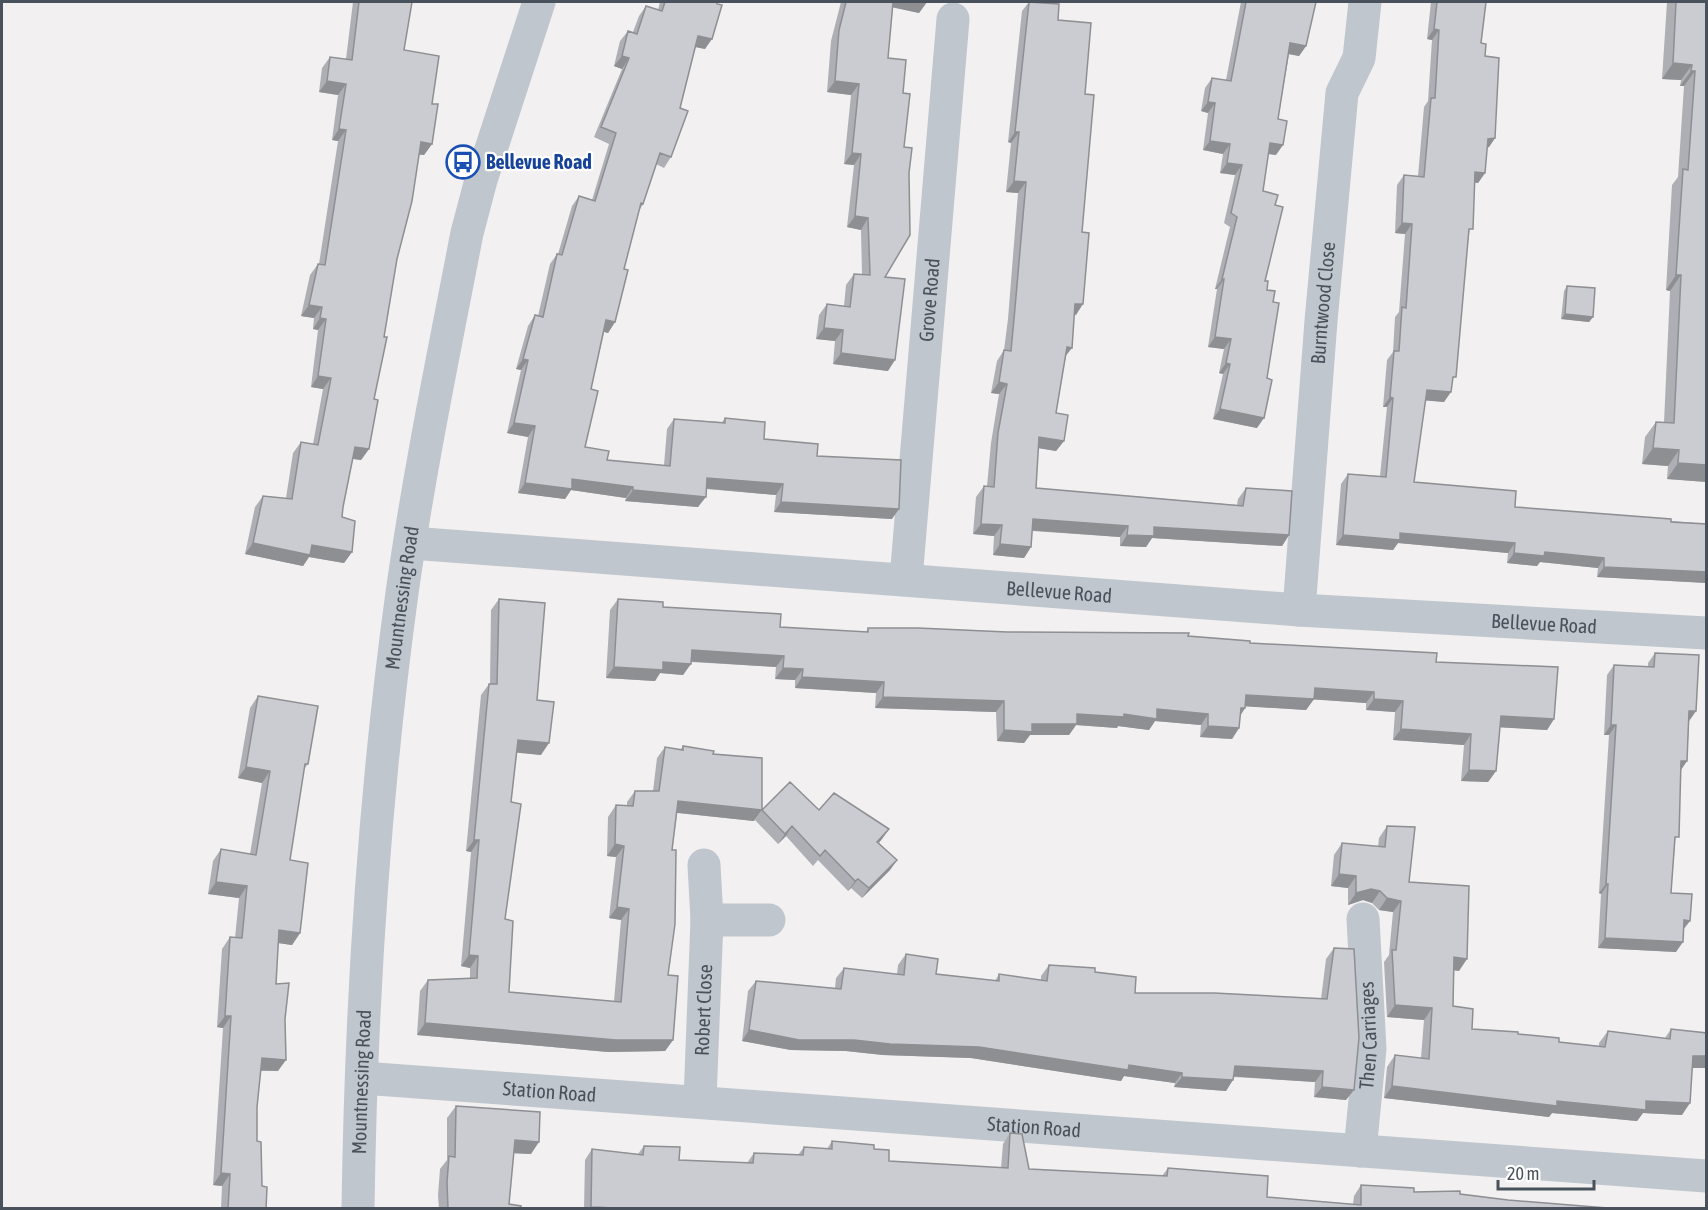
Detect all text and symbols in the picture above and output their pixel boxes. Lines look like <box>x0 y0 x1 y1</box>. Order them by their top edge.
bus stop icon: Bellevue Road <box>445 144 481 180</box>
place label: Bellevue Road <box>486 150 592 173</box>
street label: Burntwood Close <box>1306 241 1339 365</box>
street label: Grove Road <box>914 257 944 343</box>
street label: Mountnessing Road <box>380 524 423 671</box>
street label: Bellevue Road <box>1006 576 1113 607</box>
street label: Bellevue Road <box>1491 609 1598 638</box>
street label: Robert Close <box>690 964 716 1056</box>
street label: Then Carriages <box>1354 981 1381 1090</box>
street label: Mountnessing Road <box>347 1009 375 1155</box>
street label: Station Road <box>502 1076 597 1106</box>
street label: Station Road <box>987 1112 1082 1141</box>
scale bar <box>1498 1153 1594 1191</box>
text: 20 m <box>1507 1163 1539 1184</box>

